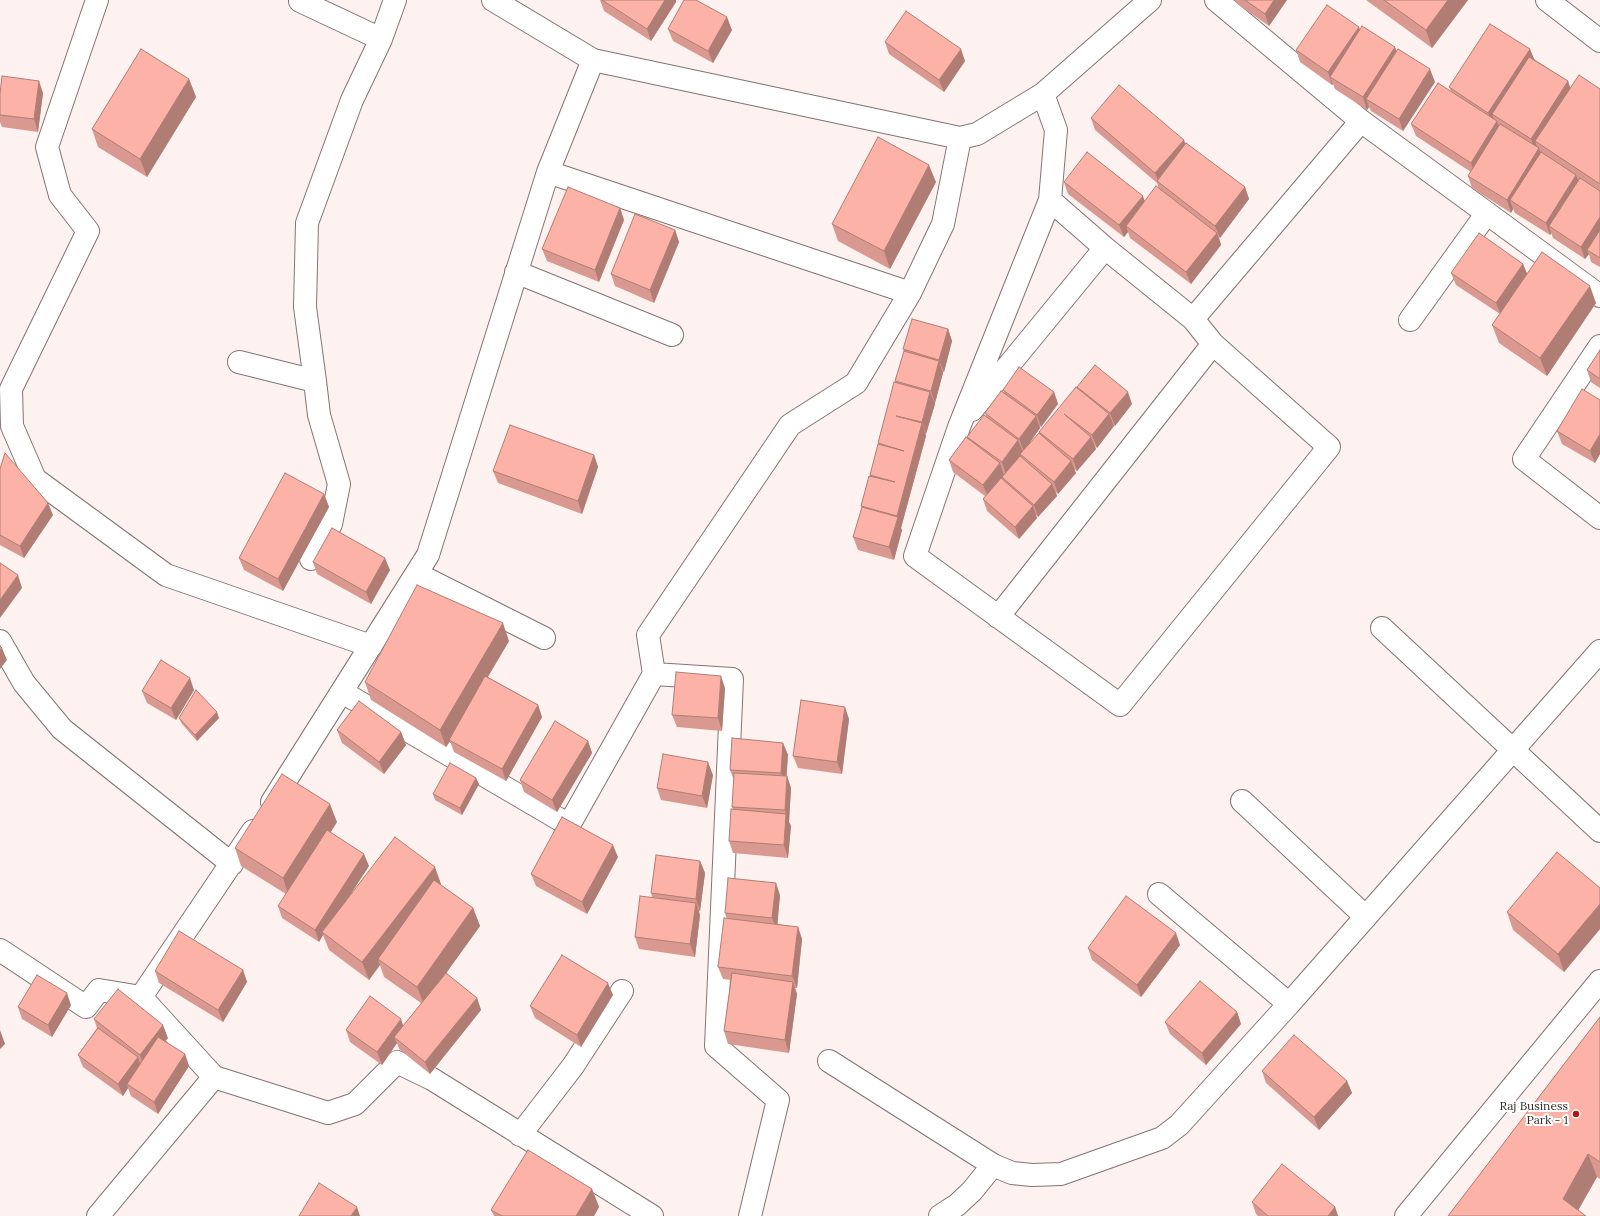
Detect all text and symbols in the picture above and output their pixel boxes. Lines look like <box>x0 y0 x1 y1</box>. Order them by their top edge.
place label: Raj Business Park - 1 <box>1500 1100 1568 1128</box>
marker: Raj Business Park - 1 <box>1571 1109 1581 1119</box>

